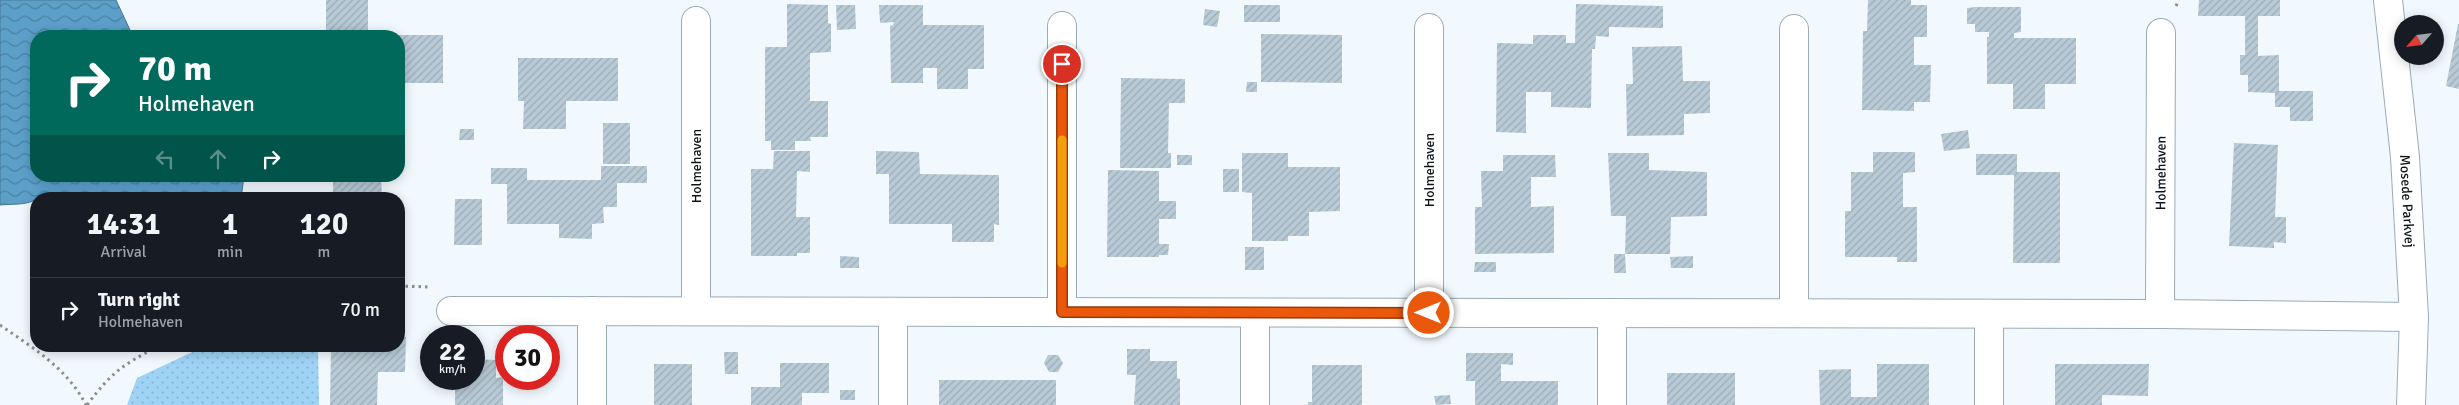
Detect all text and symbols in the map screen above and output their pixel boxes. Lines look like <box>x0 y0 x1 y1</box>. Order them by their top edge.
north arrow <box>2394 15 2444 65</box>
map controls <box>2394 15 2444 65</box>
pin <box>1041 43 1083 85</box>
text: 70 m <box>138 47 212 90</box>
icon: right <box>55 50 120 115</box>
icon: arrive <box>1048 50 1076 78</box>
text: Holmehaven <box>138 90 255 117</box>
street label: Holmehaven <box>688 129 705 203</box>
street label: Holmehaven <box>1421 133 1438 207</box>
street label: Holmehaven <box>2152 136 2169 210</box>
icon: left <box>151 145 179 173</box>
icon: ahead <box>204 145 232 173</box>
icon: right <box>257 145 285 173</box>
street label: Mosede Parkvej <box>2396 154 2419 248</box>
text: 14:31 <box>87 206 160 243</box>
text: 1 <box>222 206 238 243</box>
text: 120 <box>300 206 348 243</box>
text: Arrival <box>100 242 147 262</box>
text: min <box>217 242 243 262</box>
text: m <box>318 242 330 262</box>
position arrow <box>1402 286 1454 338</box>
text: Turn right <box>98 288 180 312</box>
icon: right <box>55 296 83 324</box>
text: 70 m <box>340 298 380 322</box>
text: Holmehaven <box>98 312 183 332</box>
speed limit sign: 30 <box>495 325 560 390</box>
text: 22 <box>439 336 466 367</box>
text: km/h <box>439 362 466 377</box>

